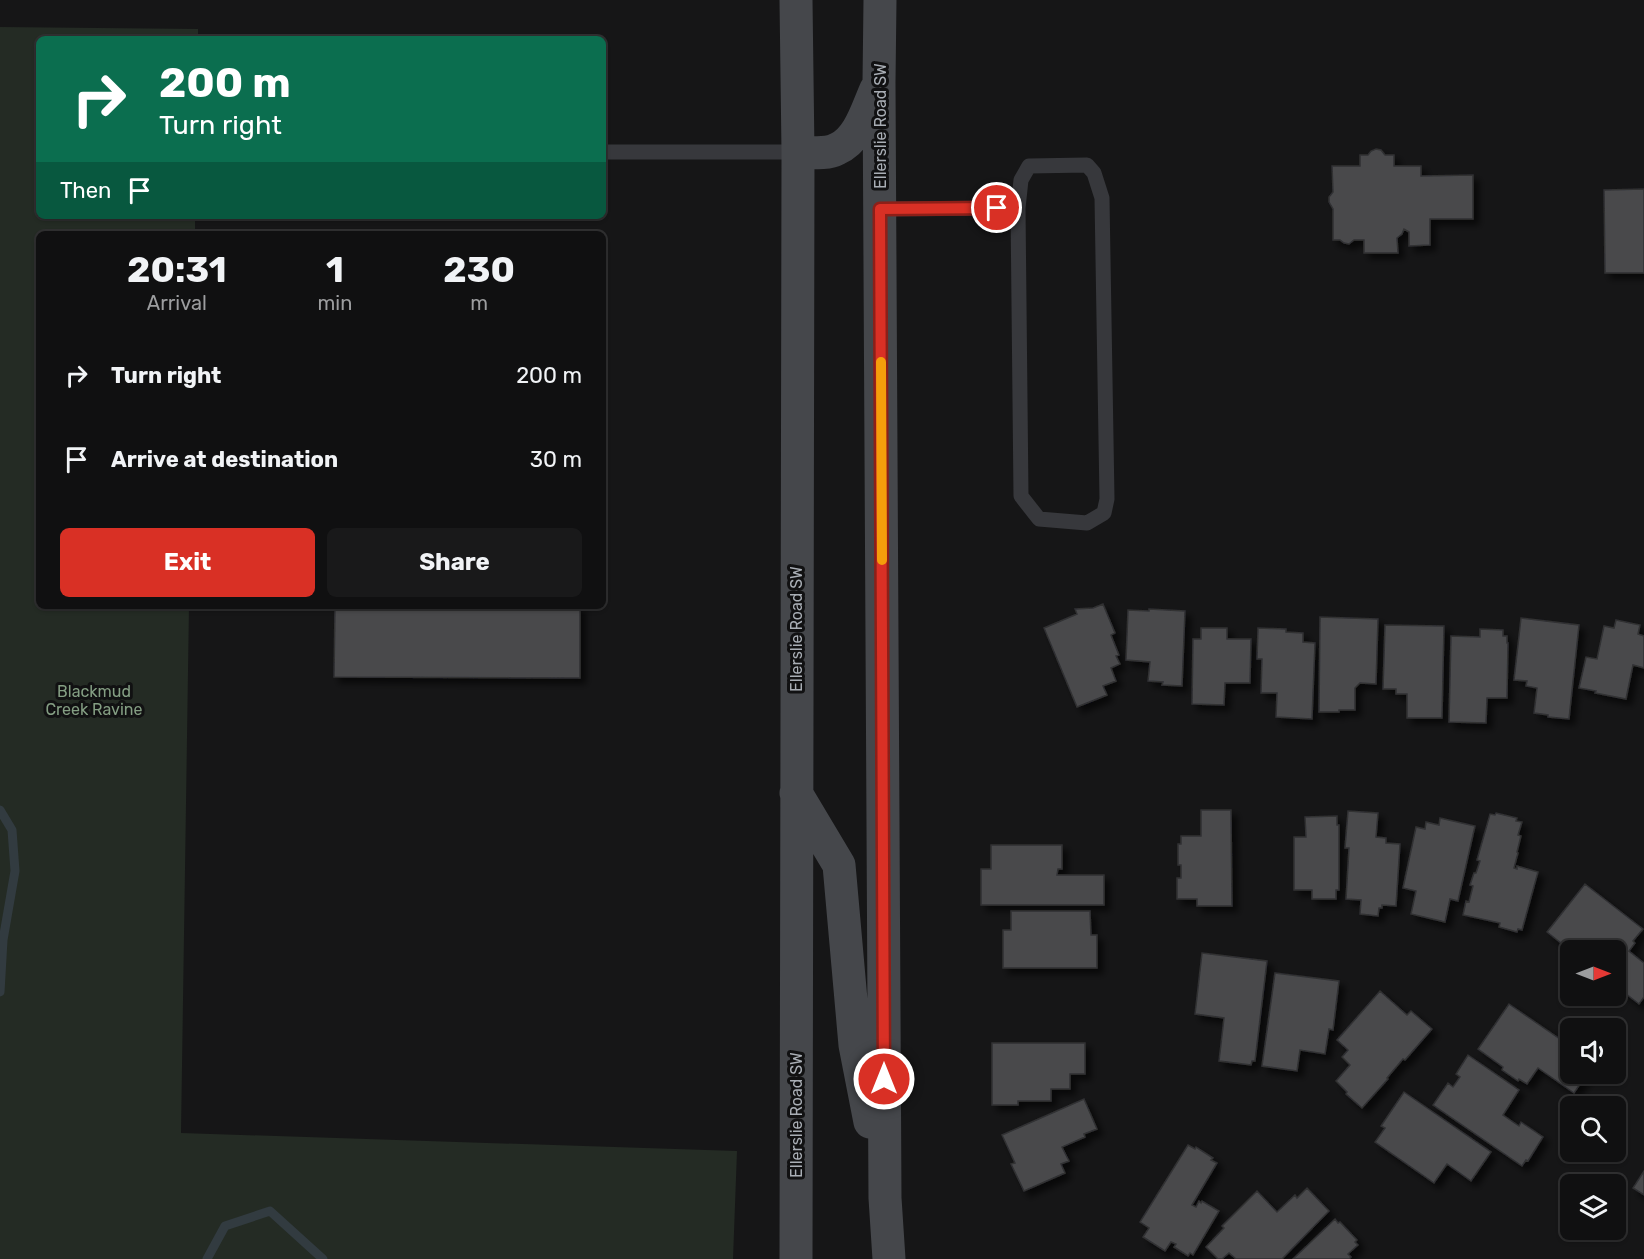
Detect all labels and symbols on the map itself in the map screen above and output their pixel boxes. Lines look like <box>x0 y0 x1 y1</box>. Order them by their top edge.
street label: Ellerslie Road SW <box>871 63 890 189</box>
pin <box>971 182 1022 233</box>
street label: Ellerslie Road SW <box>787 566 806 692</box>
park label: Blackmud Creek Ravine <box>45 682 143 719</box>
north arrow <box>1560 940 1626 1006</box>
position arrow <box>852 1047 916 1111</box>
street label: Ellerslie Road SW <box>787 1052 806 1178</box>

